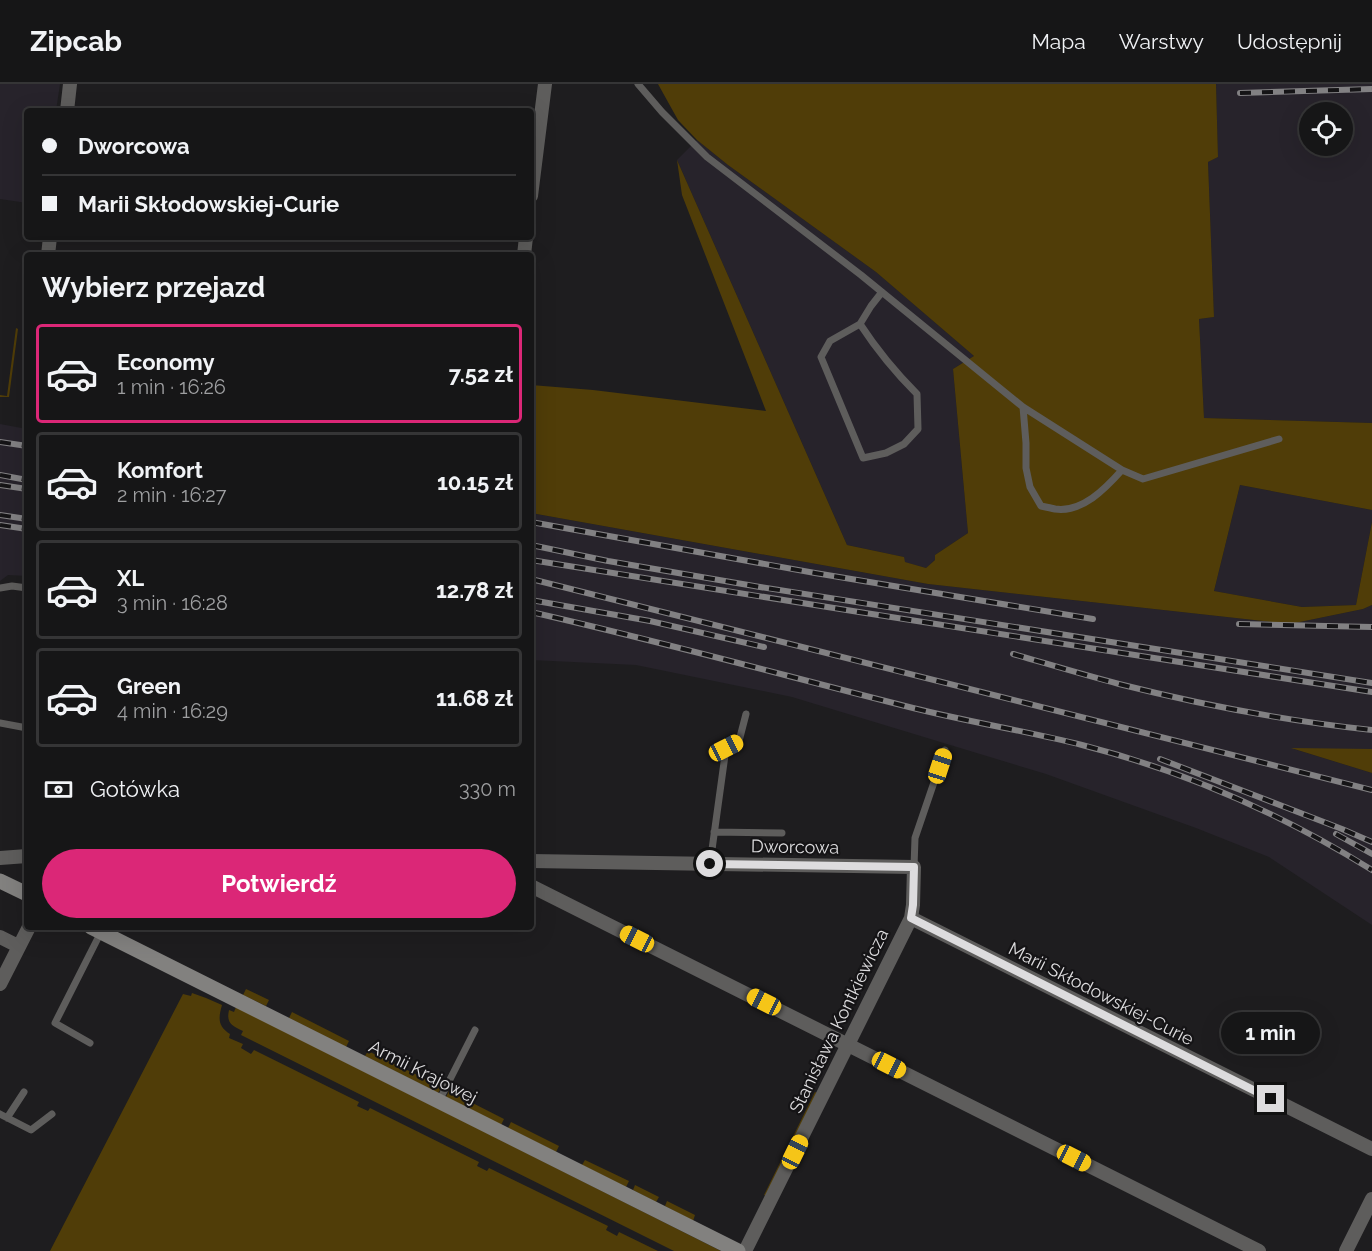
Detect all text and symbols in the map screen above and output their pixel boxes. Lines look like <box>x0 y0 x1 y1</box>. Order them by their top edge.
text: Zipcab <box>30 25 122 58</box>
text: Mapa <box>1031 29 1086 54</box>
text: Warstwy <box>1119 29 1204 54</box>
text: Udostępnij <box>1237 29 1342 54</box>
map controls <box>1299 102 1353 156</box>
button: locate <box>1299 102 1353 156</box>
text: Dworcowa <box>78 133 190 159</box>
text: Marii Skłodowskiej-Curie <box>78 191 339 217</box>
text: Wybierz przejazd <box>42 272 265 303</box>
icon: car <box>45 347 99 401</box>
text: Economy <box>117 349 215 375</box>
text: 7.52 zł <box>449 361 513 387</box>
text: 1 min · 16:26 <box>117 375 226 399</box>
icon: car <box>45 455 99 509</box>
text: Komfort <box>117 457 203 483</box>
text: 10.15 zł <box>437 469 513 495</box>
text: 2 min · 16:27 <box>117 483 226 507</box>
icon: car <box>45 563 99 617</box>
text: XL <box>117 565 144 591</box>
text: 12.78 zł <box>436 577 513 603</box>
text: 3 min · 16:28 <box>117 591 228 615</box>
icon: car <box>45 671 99 725</box>
text: Green <box>117 673 181 699</box>
text: 11.68 zł <box>436 685 513 711</box>
text: 4 min · 16:29 <box>117 699 228 723</box>
car <box>706 732 746 764</box>
car <box>926 746 954 786</box>
icon: cash <box>42 773 75 806</box>
text: Gotówka <box>90 776 180 802</box>
text: 330 m <box>459 777 516 801</box>
street label: Dworcowa <box>751 835 839 858</box>
button: Potwierdź <box>42 849 516 918</box>
route start <box>696 850 723 877</box>
car <box>617 923 657 955</box>
street label: Stanisława Kontkiewicza <box>785 925 892 1116</box>
street label: Marii Skłodowskiej-Curie <box>1005 938 1198 1050</box>
car <box>744 986 784 1018</box>
callout: 1 min <box>1222 1012 1320 1054</box>
text: 1 min <box>1245 1021 1296 1045</box>
street label: Armii Krajowej <box>366 1035 481 1108</box>
car <box>869 1049 909 1081</box>
route end <box>1257 1085 1284 1112</box>
car <box>779 1132 811 1172</box>
car <box>1054 1142 1094 1174</box>

